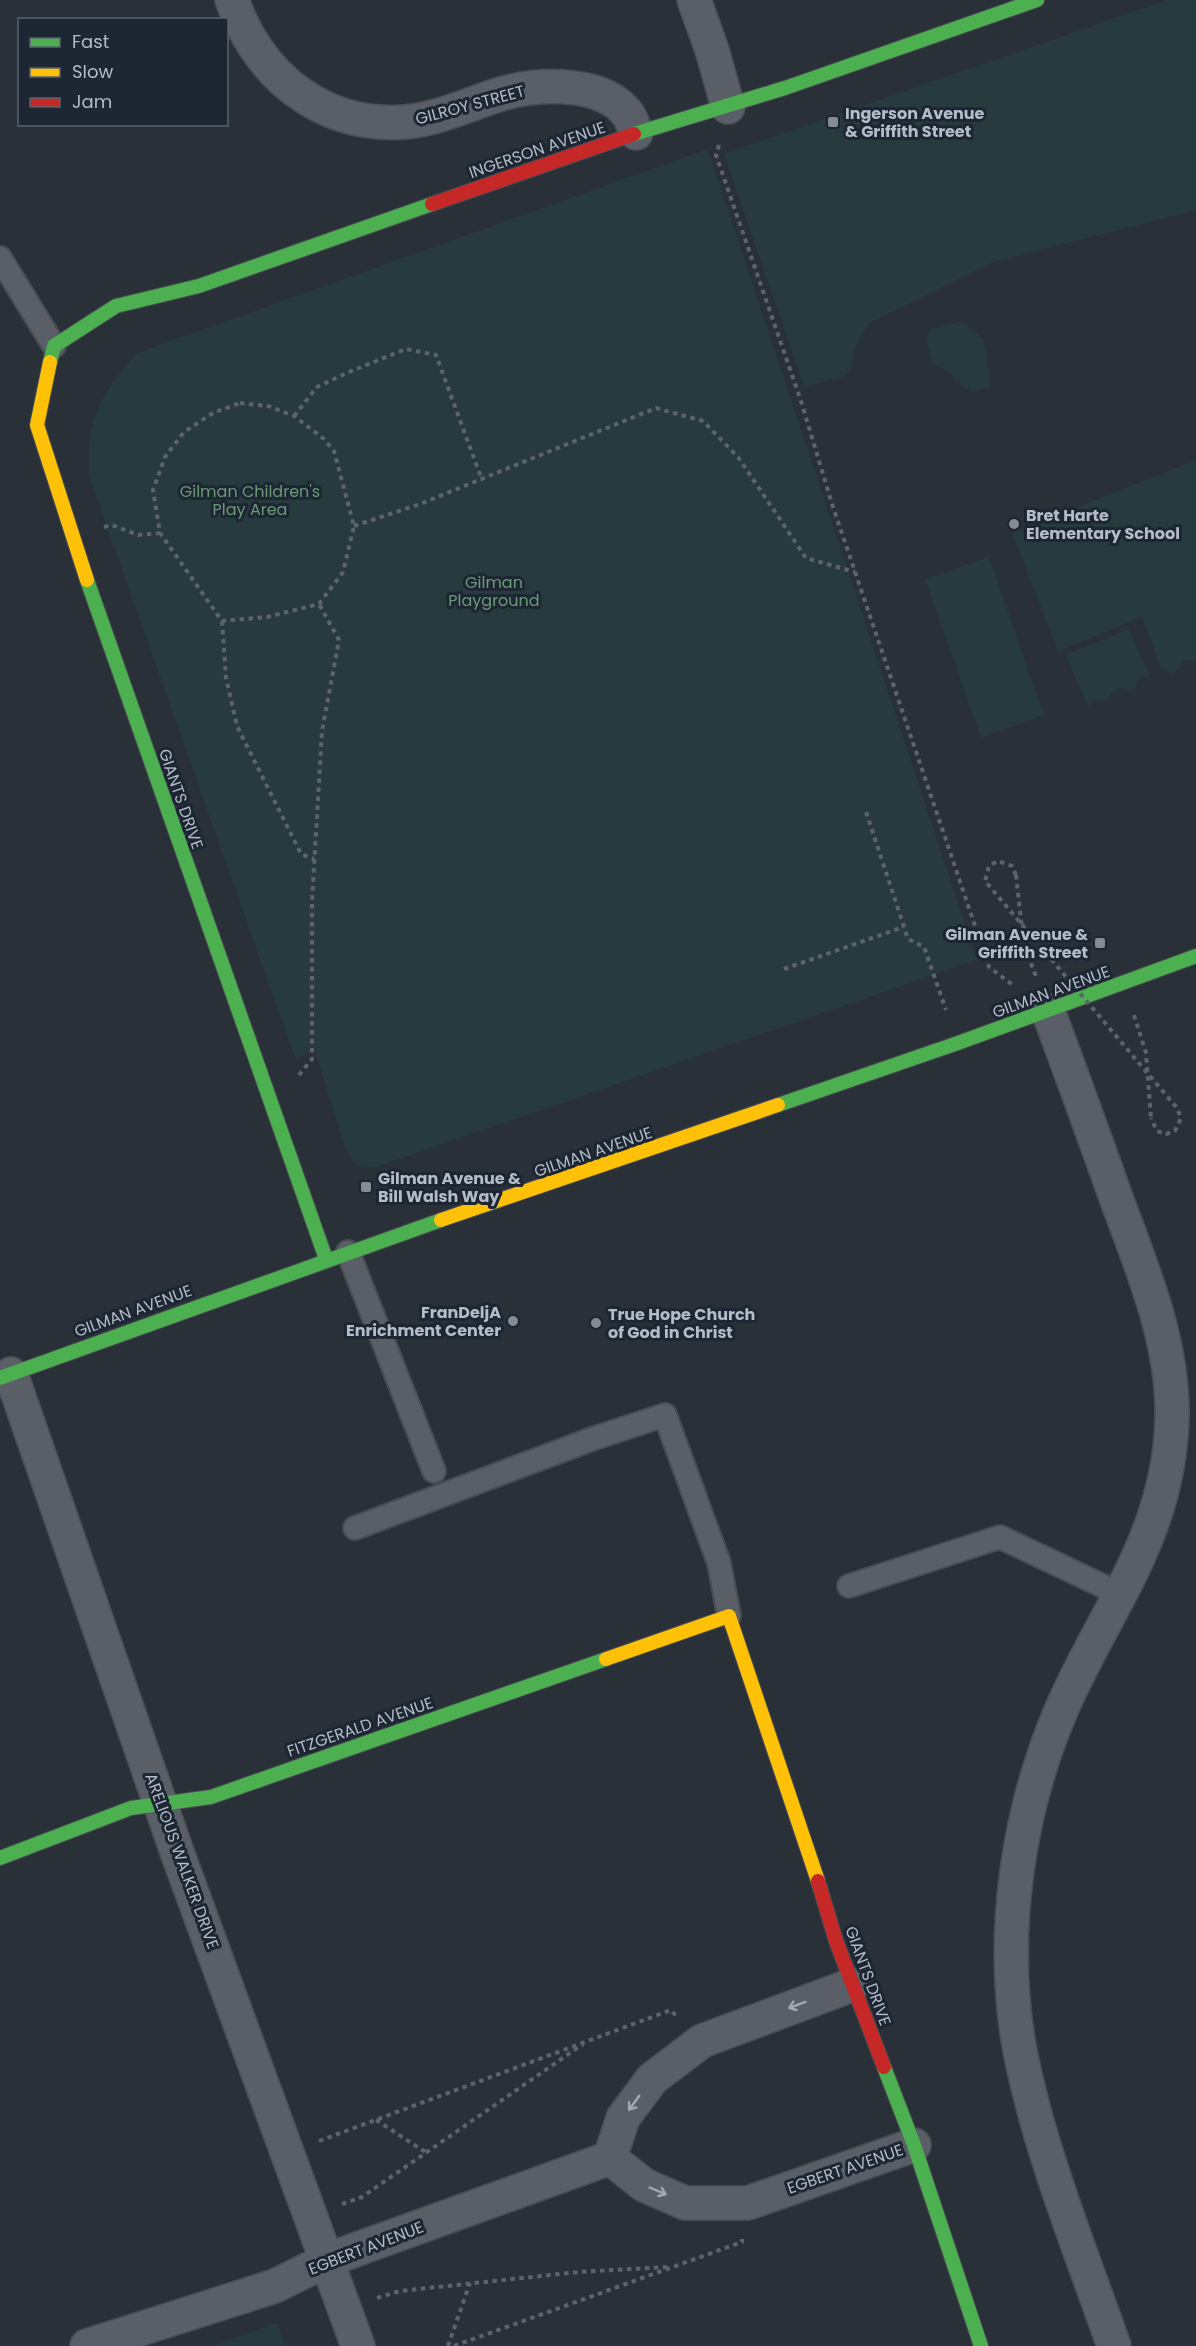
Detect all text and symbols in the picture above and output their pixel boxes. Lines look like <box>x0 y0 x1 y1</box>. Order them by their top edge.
legend <box>18 18 228 126</box>
text: Fast <box>72 29 109 54</box>
text: Slow <box>72 59 114 84</box>
street label: GILROY STREET <box>413 79 527 131</box>
text: Jam <box>72 89 112 114</box>
place label: Ingerson Avenue & Griffith Street <box>845 102 985 143</box>
marker: Ingerson Avenue & Griffith Street <box>826 115 840 129</box>
street label: INGERSON AVENUE <box>466 116 608 184</box>
park label: Gilman Children's Play Area <box>180 480 320 521</box>
place label: Bret Harte Elementary School <box>1026 504 1180 545</box>
marker: Bret Harte Elementary School <box>1007 517 1021 531</box>
park label: Gilman Playground <box>448 571 540 612</box>
street label: GIANTS DRIVE <box>153 746 209 852</box>
place label: Gilman Avenue & Griffith Street <box>945 923 1088 964</box>
marker: Gilman Avenue & Griffith Street <box>1093 936 1107 950</box>
street label: GILMAN AVENUE <box>989 960 1113 1024</box>
street label: GILMAN AVENUE <box>531 1121 655 1183</box>
place label: Gilman Avenue & Bill Walsh Way <box>378 1167 521 1208</box>
marker: Gilman Avenue & Bill Walsh Way <box>359 1180 373 1194</box>
street label: GILMAN AVENUE <box>71 1279 195 1343</box>
place label: FranDeljA Enrichment Center <box>346 1301 501 1342</box>
place label: True Hope Church of God in Christ <box>608 1303 755 1344</box>
marker: FranDeljA Enrichment Center <box>506 1314 520 1328</box>
marker: True Hope Church of God in Christ <box>589 1316 603 1330</box>
street label: FITZGERALD AVENUE <box>284 1691 436 1763</box>
street label: ARELIOUS WALKER DRIVE <box>139 1770 225 1952</box>
street label: GIANTS DRIVE <box>839 1923 897 2029</box>
one-way arrow <box>789 2001 807 2012</box>
one-way arrow <box>628 2095 640 2111</box>
street label: EGBERT AVENUE <box>784 2138 906 2200</box>
one-way arrow <box>649 2187 667 2198</box>
street label: EGBERT AVENUE <box>305 2216 427 2280</box>

